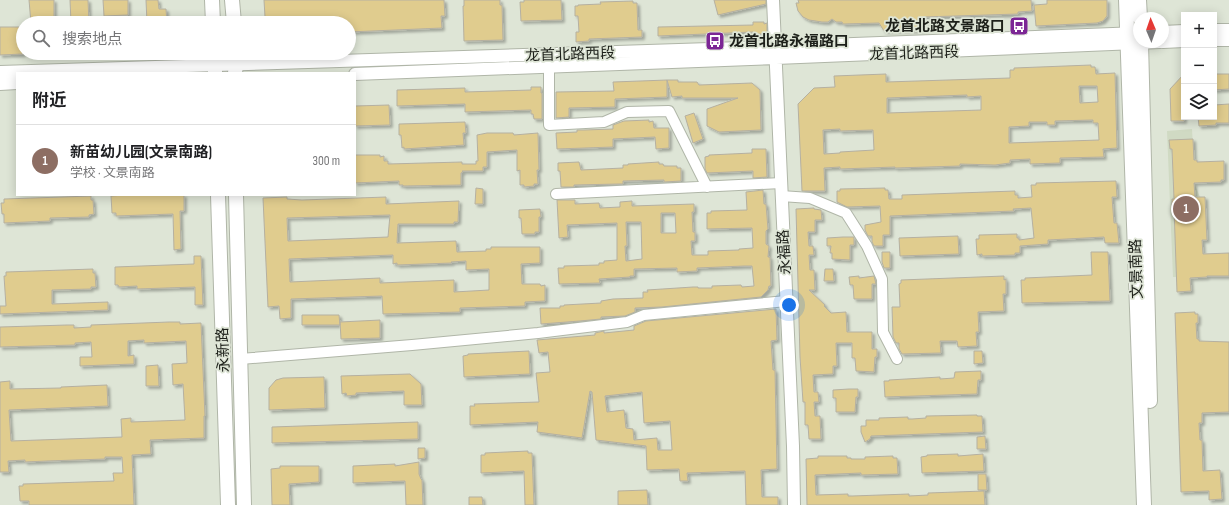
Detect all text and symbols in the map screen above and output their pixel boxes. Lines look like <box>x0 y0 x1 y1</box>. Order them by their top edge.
north arrow <box>1133 12 1169 48</box>
map controls <box>1181 12 1217 120</box>
button: + <box>1181 12 1217 48</box>
bus stop icon: 龙首北路文景路口 <box>1008 15 1030 37</box>
search box <box>16 16 356 60</box>
place label: 龙首北路文景路口 <box>885 17 1005 36</box>
icon: search <box>30 27 52 49</box>
text: 搜索地点 <box>62 30 122 49</box>
bus stop icon: 龙首北路永福路口 <box>704 30 726 52</box>
place label: 龙首北路永福路口 <box>729 32 849 51</box>
street label: 龙首北路西段 <box>869 42 959 65</box>
street label: 龙首北路西段 <box>525 43 615 66</box>
button: − <box>1181 48 1217 84</box>
button: layers <box>1181 84 1217 120</box>
text: 附近 <box>32 91 66 111</box>
text: 新苗幼儿园(文景南路) <box>70 143 212 162</box>
text: 1 <box>42 153 48 169</box>
text: 300 m <box>313 153 340 169</box>
text: 学校 · 文景南路 <box>70 165 155 181</box>
pin: 1 <box>1173 194 1199 224</box>
street label: 永福路 <box>774 229 795 275</box>
street label: 文景南路 <box>1126 239 1147 299</box>
your location <box>779 295 799 315</box>
street label: 永新路 <box>213 327 234 373</box>

